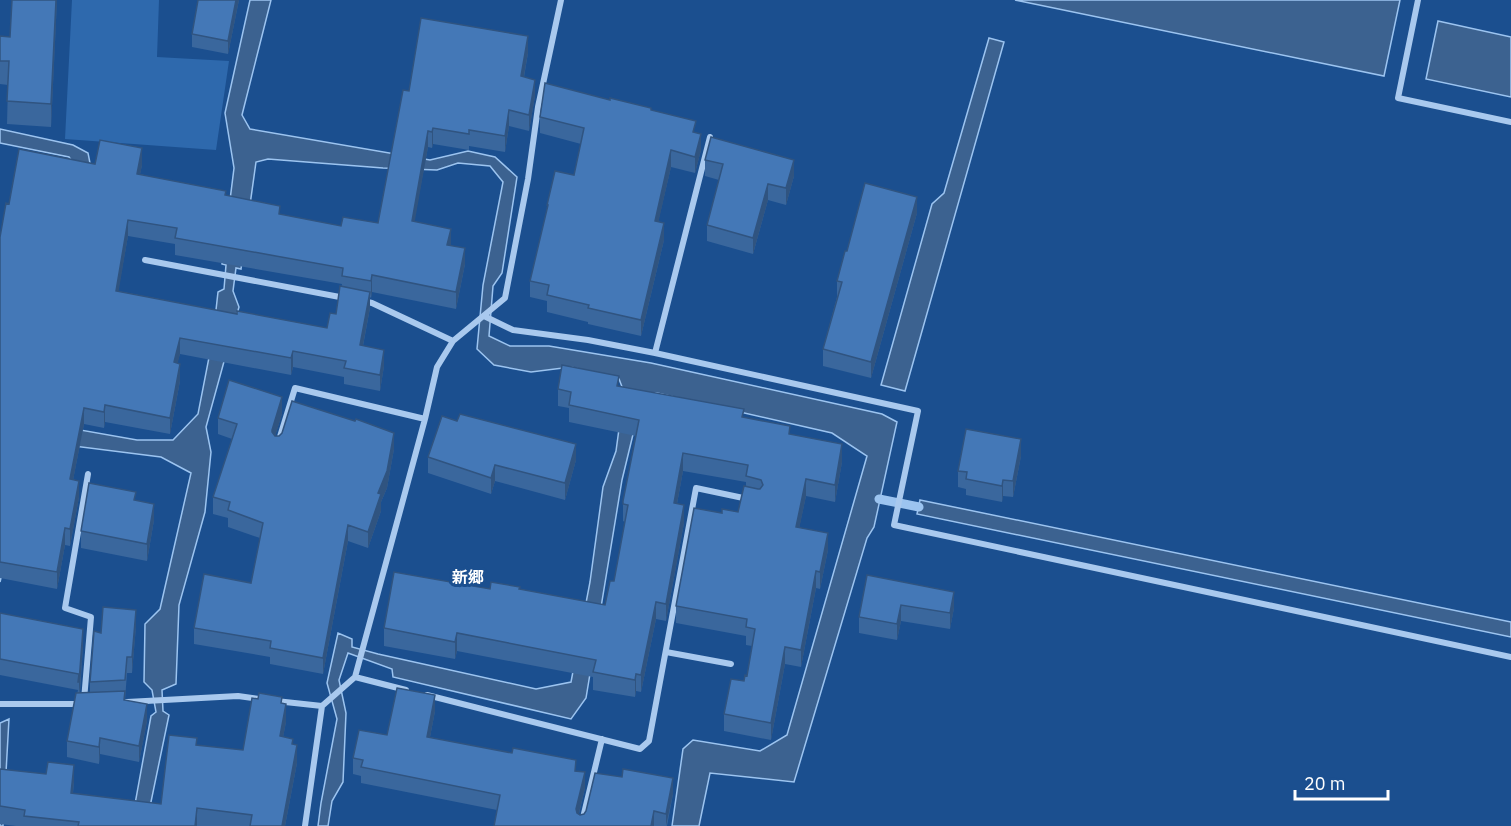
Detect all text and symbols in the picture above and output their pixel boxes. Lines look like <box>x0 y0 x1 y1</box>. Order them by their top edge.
district label: 新郷 <box>452 567 484 587</box>
scale bar <box>1295 763 1388 801</box>
text: 20 m <box>1304 772 1346 795</box>

